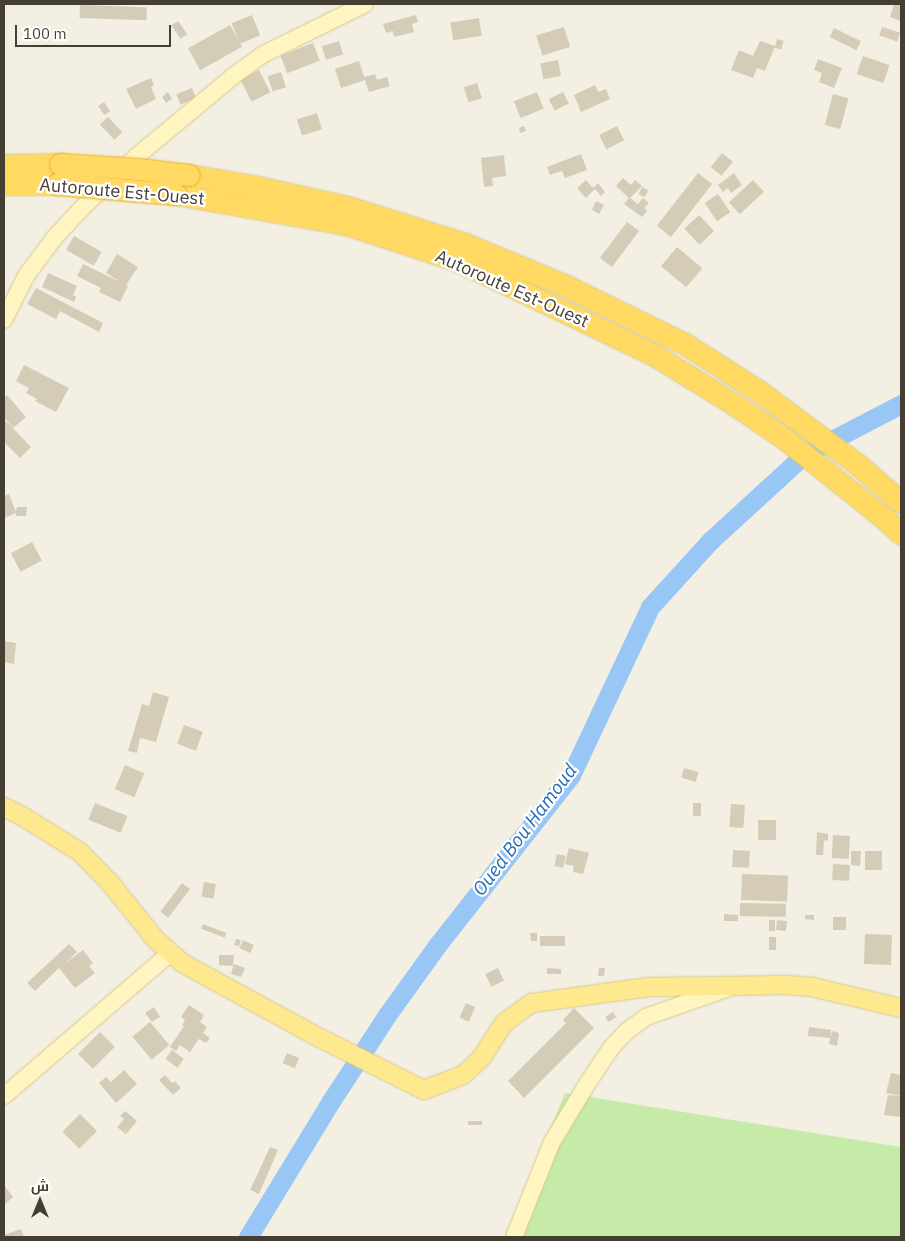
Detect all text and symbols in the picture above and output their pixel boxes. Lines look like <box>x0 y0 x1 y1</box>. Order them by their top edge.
scale bar <box>18 15 174 47</box>
text: 100 m <box>23 24 67 43</box>
street label: Autoroute Est-Ouest <box>39 174 205 210</box>
street label: Autoroute Est-Ouest <box>432 245 592 333</box>
water label: Oued Bou Hamoud <box>468 760 582 900</box>
north arrow <box>15 1176 65 1226</box>
text: ش <box>31 1177 49 1195</box>

